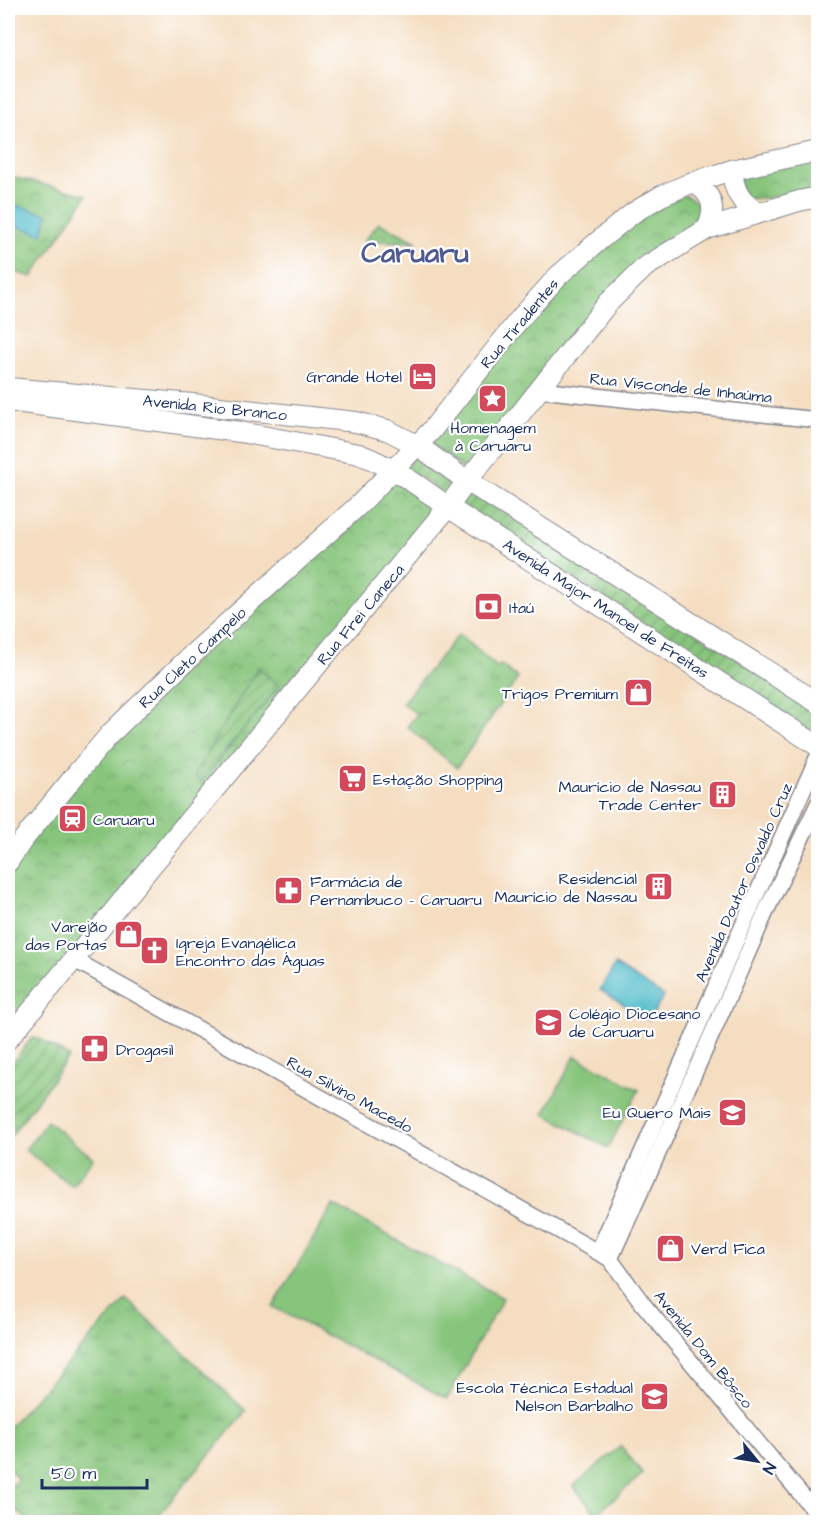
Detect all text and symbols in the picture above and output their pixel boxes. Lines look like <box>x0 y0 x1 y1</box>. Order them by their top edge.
district label: Caruaru <box>361 234 469 273</box>
street label: Rua Tiradentes <box>476 274 564 373</box>
hotel icon: Grande Hotel <box>407 360 439 392</box>
place label: Grande Hotel <box>306 366 402 388</box>
street label: Rua Visconde de Inhaúma <box>589 367 773 409</box>
place icon: Homenagem à Caruaru <box>477 383 509 415</box>
street label: Avenida Rio Branco <box>142 389 288 427</box>
place label: Homenagem à Caruaru <box>450 417 536 457</box>
street label: Avenida Major Manoel de Freitas <box>498 534 713 684</box>
street label: Rua Frei Caneca <box>312 559 410 670</box>
bank icon: Itaú <box>472 591 504 623</box>
place label: Itaú <box>509 597 534 619</box>
street label: Rua Cleto Campelo <box>134 602 251 713</box>
shop icon: Trigos Premium <box>623 677 655 709</box>
place label: Trigos Premium <box>502 683 619 706</box>
supermarket icon: Estação Shopping <box>336 763 368 795</box>
place label: Estação Shopping <box>373 769 502 792</box>
place label: Maurício de Nassau Trade Center <box>559 776 701 816</box>
street label: Avenida Doutor Osvaldo Cruz <box>690 779 798 986</box>
building icon: Maurício de Nassau Trade Center <box>706 779 738 811</box>
station icon: Caruaru <box>56 803 88 835</box>
place label: Caruaru <box>93 809 155 831</box>
place label: Residencial Maurício de Nassau <box>495 868 637 908</box>
place label: Farmácia de Pernambuco - Caruaru <box>310 871 482 911</box>
building icon: Residencial Maurício de Nassau <box>642 871 674 903</box>
pharmacy icon: Farmácia de Pernambuco - Caruaru <box>273 874 305 906</box>
place label: Varejão das Portas <box>26 916 107 956</box>
shop icon: Varejão das Portas <box>112 919 144 951</box>
place label: Igreja Evangélica Encontro das Águas <box>176 932 325 973</box>
church icon: Igreja Evangélica Encontro das Águas <box>139 935 171 967</box>
place label: Colégio Diocesano de Caruaru <box>569 1003 700 1043</box>
school or university icon: Colégio Diocesano de Caruaru <box>532 1006 564 1038</box>
pharmacy icon: Drogasil <box>79 1033 111 1065</box>
place label: Drogasil <box>116 1039 174 1062</box>
street label: Rua Silvino Macedo <box>283 1051 416 1139</box>
school or university icon: Eu Quero Mais <box>716 1096 748 1128</box>
place label: Eu Quero Mais <box>603 1102 711 1124</box>
shop icon: Verd Fica <box>654 1232 686 1264</box>
place label: Verd Fica <box>691 1238 765 1260</box>
street label: Avenida Dom Bôsco <box>649 1286 758 1413</box>
place label: Escola Técnica Estadual Nelson Barbalho <box>456 1377 633 1417</box>
school or university icon: Escola Técnica Estadual Nelson Barbalho <box>638 1380 670 1412</box>
north arrow <box>727 1431 787 1491</box>
scale bar <box>42 1452 147 1490</box>
text: N <box>757 1458 781 1478</box>
text: 50 m <box>51 1461 96 1486</box>

